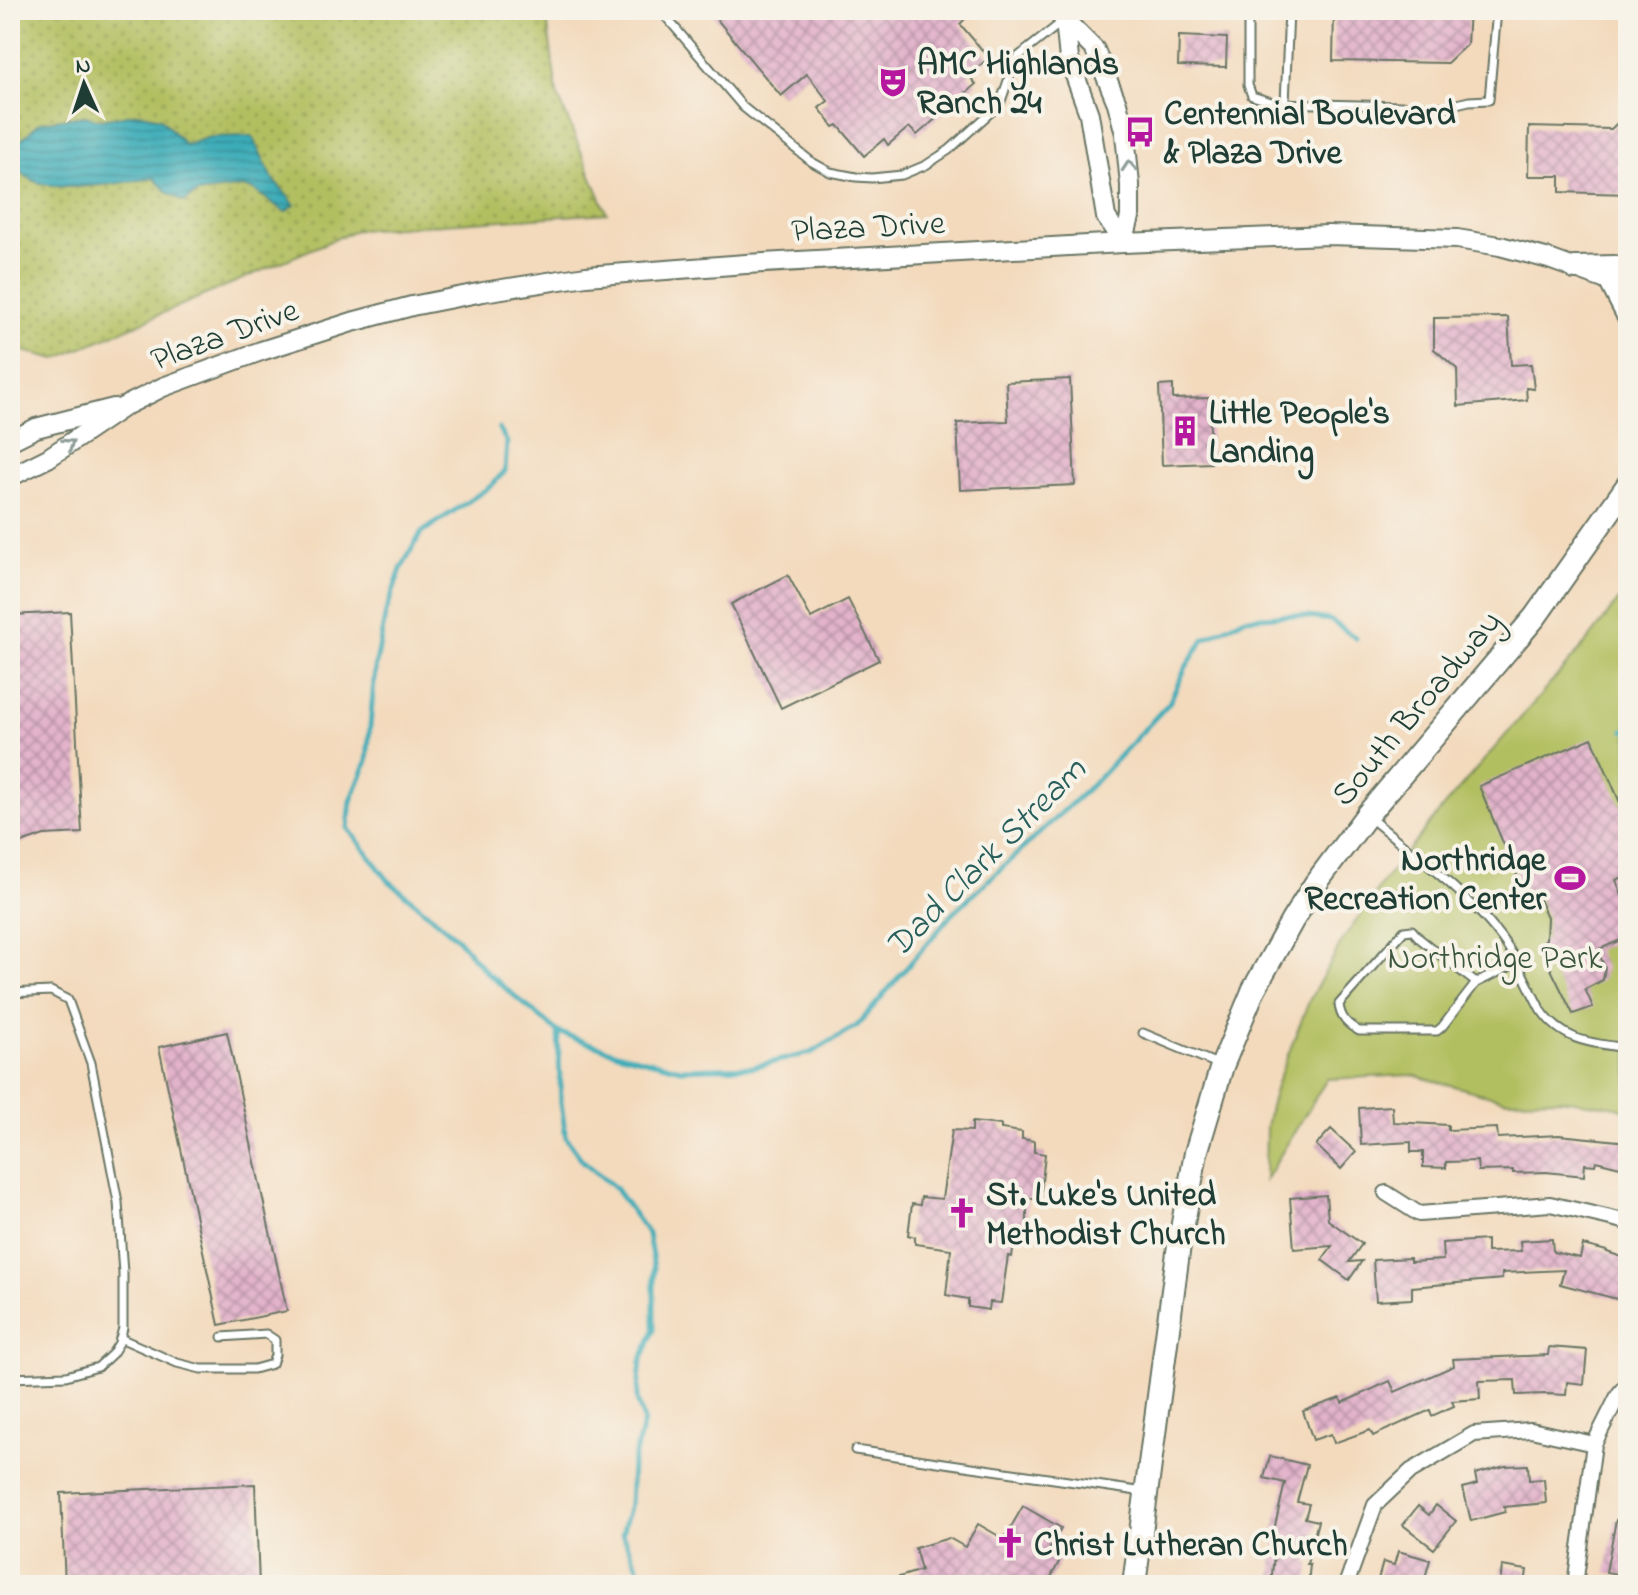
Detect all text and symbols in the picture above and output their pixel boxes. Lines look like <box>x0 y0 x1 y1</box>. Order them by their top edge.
place label: AMC Highlands Ranch 24 <box>917 41 1119 130</box>
north arrow <box>44 44 124 124</box>
text: N <box>75 51 91 83</box>
theatre icon: AMC Highlands Ranch 24 <box>876 65 910 99</box>
place label: Centennial Boulevard & Plaza Drive <box>1163 91 1456 180</box>
bus stop icon: Centennial Boulevard & Plaza Drive <box>1123 115 1157 149</box>
one-way arrow <box>1120 159 1137 172</box>
street label: Plaza Drive <box>790 200 947 258</box>
street label: Plaza Drive <box>145 287 307 387</box>
place label: Little People's Landing <box>1209 390 1390 480</box>
building icon: Little People's Landing <box>1168 414 1202 448</box>
one-way arrow <box>60 439 75 454</box>
street label: South Broadway <box>1321 600 1515 819</box>
water label: Dad Clark Stream <box>874 746 1101 972</box>
place label: Northridge Recreation Center <box>1304 837 1547 926</box>
sports icon: Northridge Recreation Center <box>1553 861 1587 895</box>
park label: Northridge Park <box>1388 935 1603 985</box>
place label: St. Luke's United Methodist Church <box>986 1172 1226 1261</box>
church icon: St. Luke's United Methodist Church <box>945 1196 979 1230</box>
place label: Christ Lutheran Church <box>1034 1522 1348 1572</box>
church icon: Christ Lutheran Church <box>993 1526 1027 1560</box>

